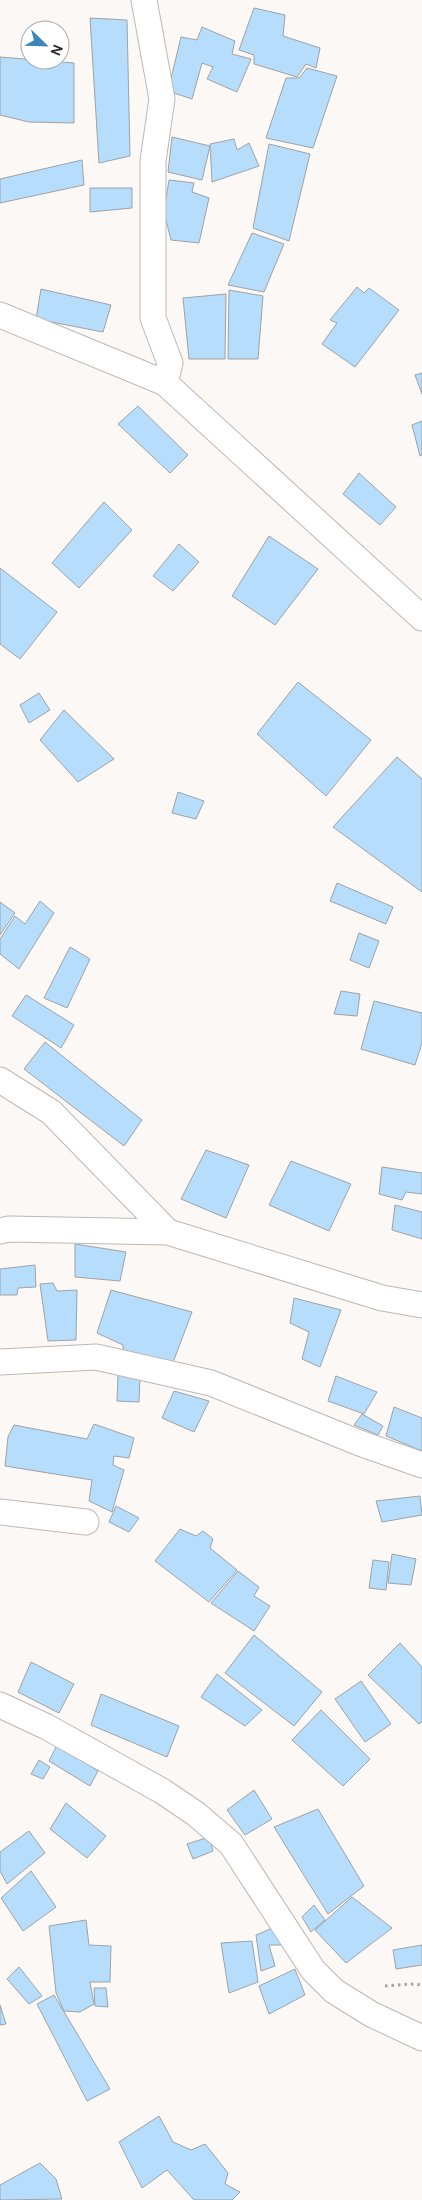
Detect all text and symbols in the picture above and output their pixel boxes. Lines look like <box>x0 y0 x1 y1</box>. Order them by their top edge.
north arrow <box>20 20 70 70</box>
text: N <box>47 42 67 58</box>

